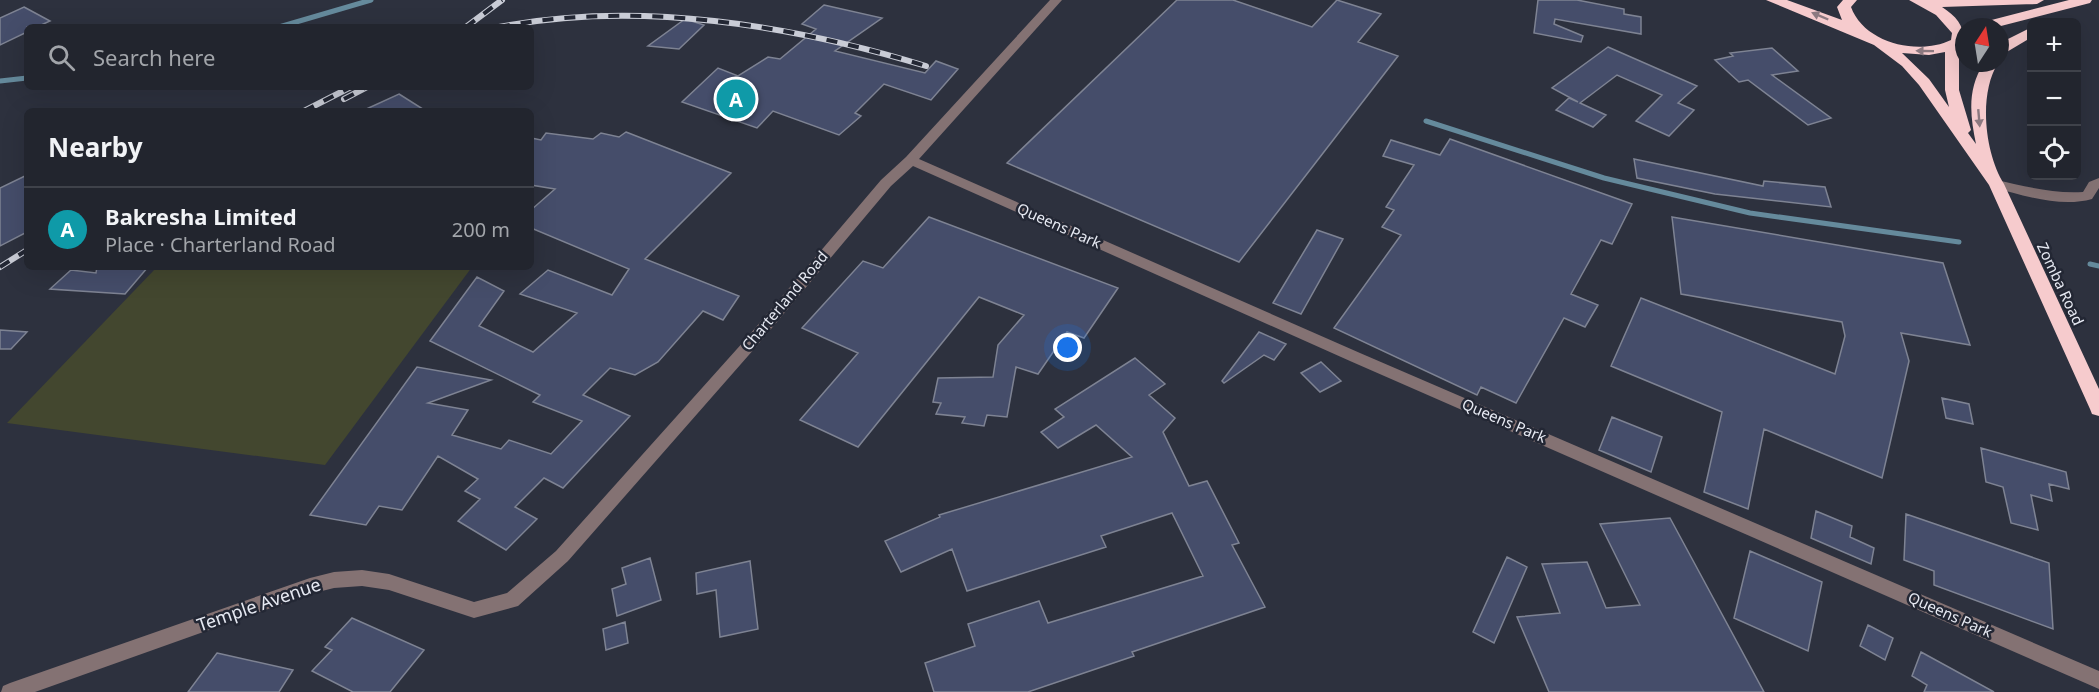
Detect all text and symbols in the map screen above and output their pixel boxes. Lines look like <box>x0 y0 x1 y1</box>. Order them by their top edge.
one-way arrow <box>1811 11 1829 20</box>
north arrow <box>1955 18 2009 72</box>
map controls <box>2027 18 2081 180</box>
button: + <box>2027 18 2081 72</box>
search box <box>24 24 534 90</box>
icon: search <box>45 41 78 74</box>
text: Search here <box>93 42 215 72</box>
one-way arrow <box>1915 46 1934 56</box>
button: − <box>2027 72 2081 126</box>
pin: A <box>716 76 756 122</box>
one-way arrow <box>1974 108 1984 127</box>
button: locate <box>2027 126 2081 180</box>
text: Nearby <box>48 129 143 165</box>
street label: Queens Park <box>1014 198 1105 253</box>
text: Bakresha Limited <box>105 201 297 231</box>
text: A <box>61 216 74 243</box>
text: 200 m <box>452 216 510 243</box>
text: Place · Charterland Road <box>105 231 336 258</box>
street label: Zomba Road <box>2033 239 2089 328</box>
street label: Charterland Road <box>737 246 832 354</box>
your location <box>1053 333 1082 362</box>
street label: Queens Park <box>1459 393 1550 447</box>
street label: Temple Avenue <box>194 572 324 636</box>
street label: Queens Park <box>1905 587 1996 642</box>

